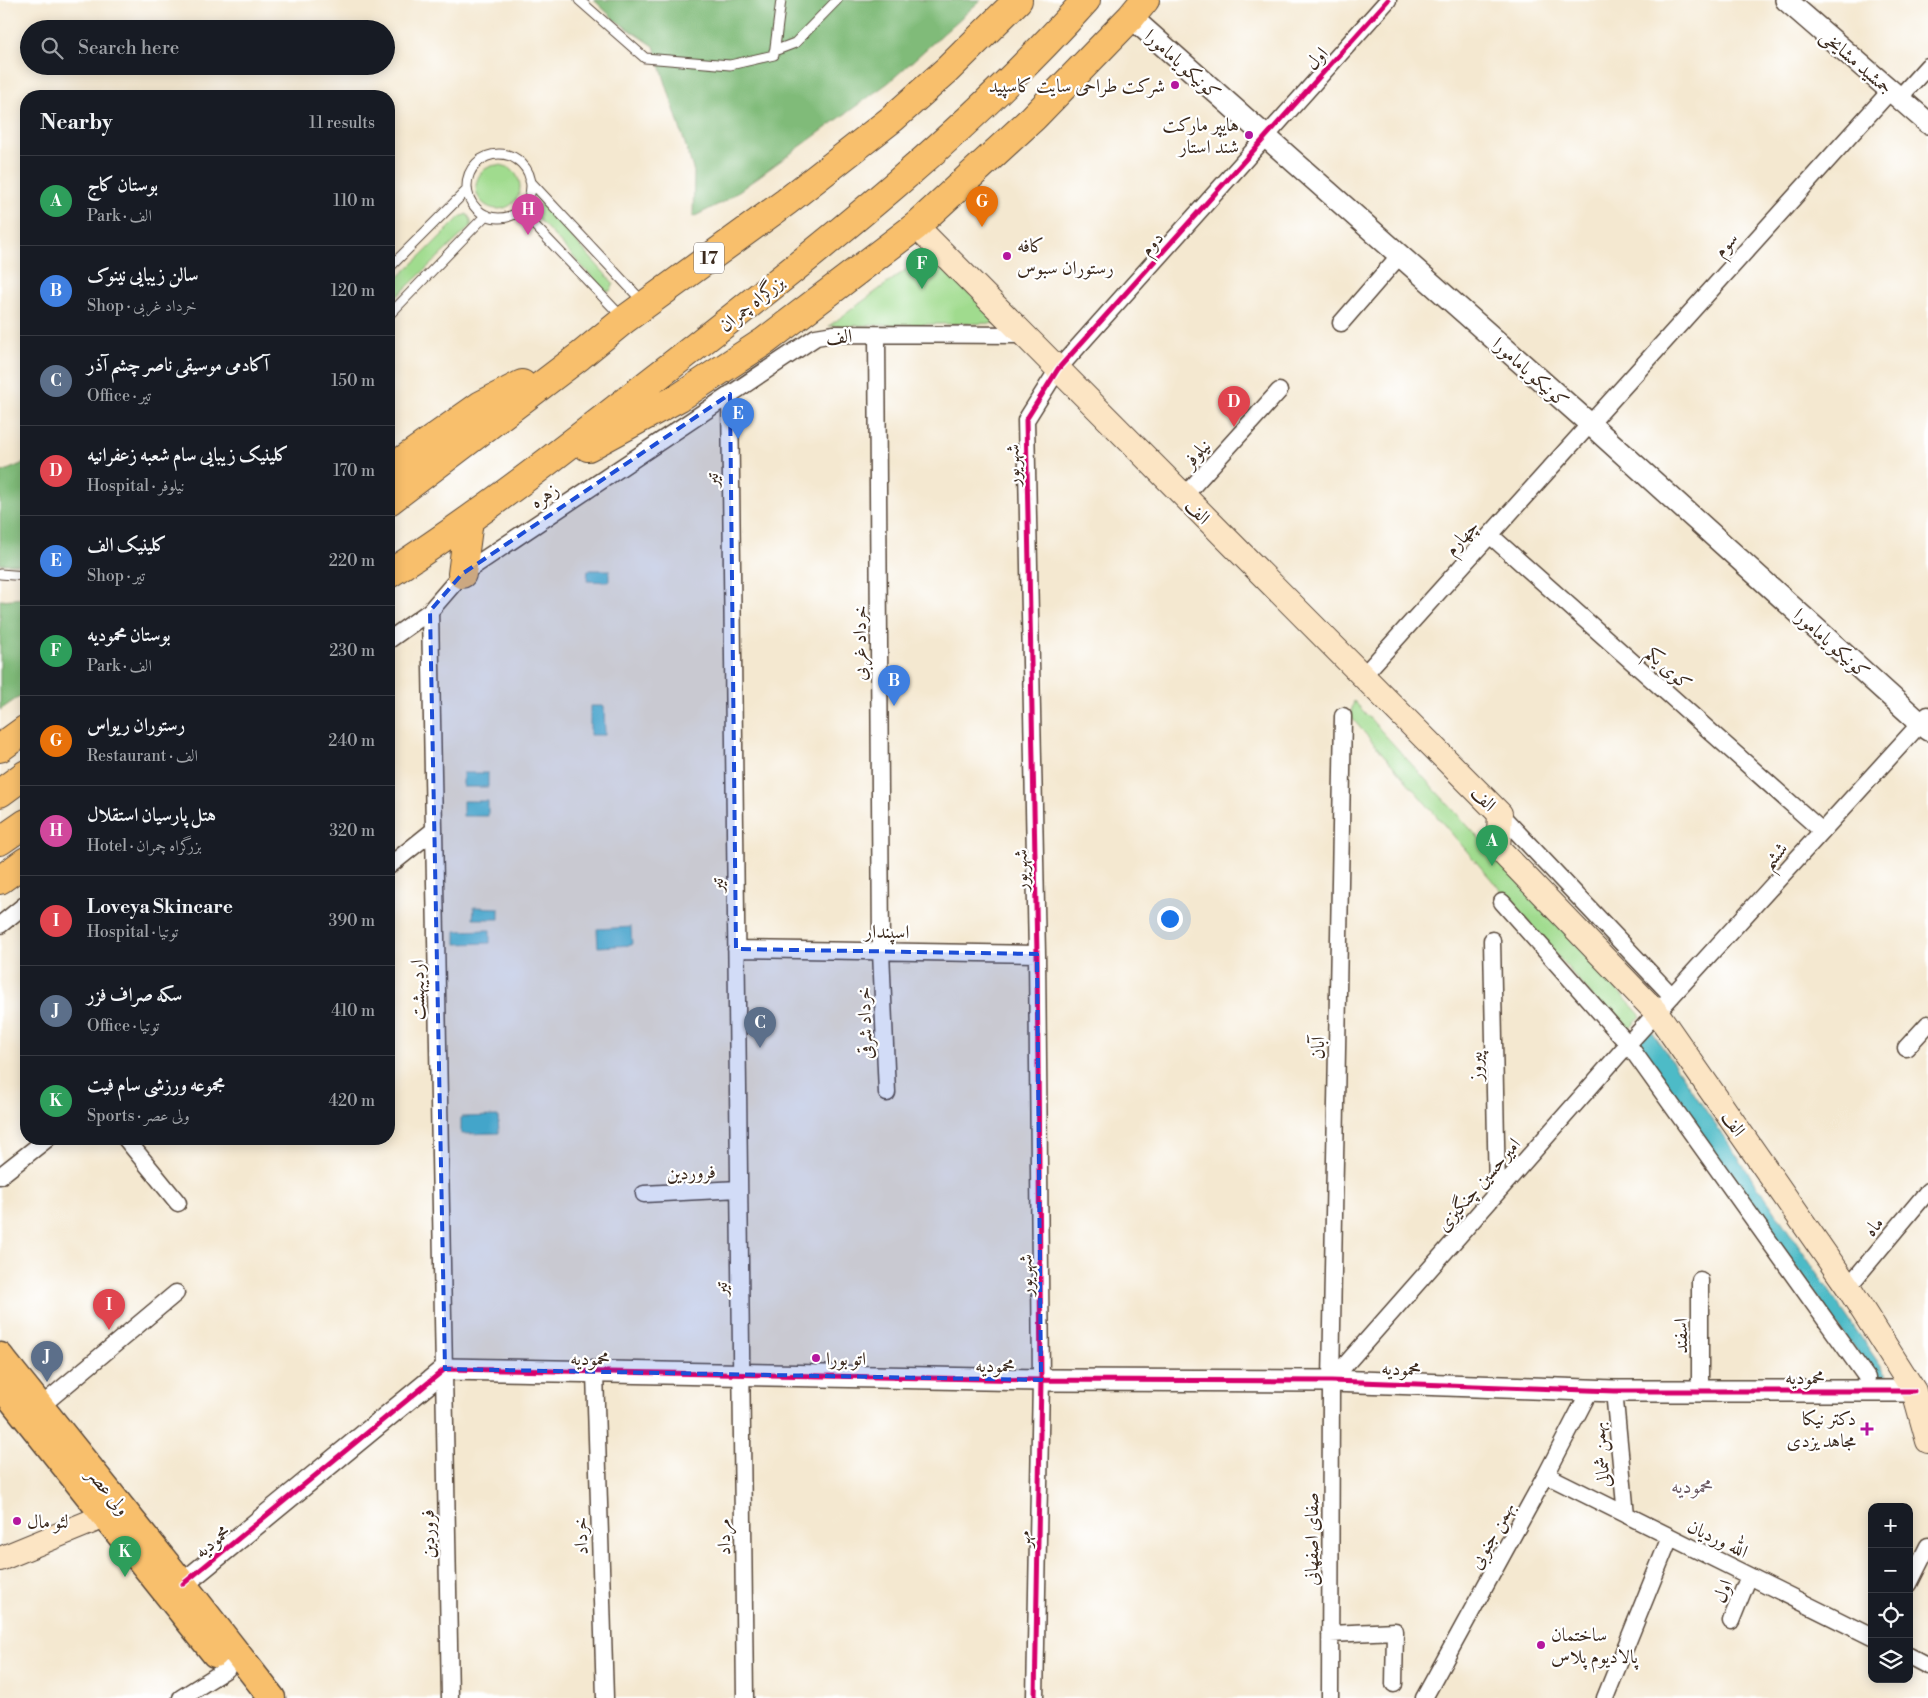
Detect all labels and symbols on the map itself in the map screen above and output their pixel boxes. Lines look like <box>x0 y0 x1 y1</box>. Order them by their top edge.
street label: کونیکو یامامورا <box>1139 24 1225 105</box>
street label: جمشید مشایخی <box>1815 24 1897 100</box>
street label: اول <box>1300 42 1333 75</box>
place label: شرکت طراحی سایت کاسپید <box>988 74 1165 99</box>
marker: شرکت طراحی سایت کاسپید <box>1169 79 1181 91</box>
place label: هایپر مارکت شند استار <box>1162 113 1239 159</box>
marker: هایپر مارکت شند استار <box>1243 129 1255 141</box>
pin: G <box>966 186 998 227</box>
pin: H <box>512 194 544 235</box>
street label: دوم <box>1135 226 1172 264</box>
street label: سوم <box>1708 227 1746 265</box>
place label: کافه رستوران سبوس <box>1017 234 1114 280</box>
road number: 17 <box>694 242 724 274</box>
pin: F <box>906 248 938 289</box>
marker: کافه رستوران سبوس <box>1001 250 1013 262</box>
street label: بزرگراه چمران <box>713 269 790 337</box>
street label: الف <box>825 324 853 350</box>
street label: کونیکو یامامورا <box>1487 332 1573 413</box>
pin: D <box>1218 386 1250 427</box>
pin: E <box>722 398 754 439</box>
street label: نیلوفر <box>1176 434 1216 475</box>
street label: شهریور <box>1001 444 1025 488</box>
street label: تیر <box>700 472 724 489</box>
street label: زهره <box>526 478 564 514</box>
street label: الف <box>1179 494 1215 530</box>
street label: چهارم <box>1439 515 1487 563</box>
street label: کونیکو یامامورا <box>1788 603 1874 684</box>
street label: خرداد غربی <box>848 605 874 681</box>
street label: کوی یکم <box>1637 642 1697 700</box>
pin: B <box>878 665 910 706</box>
street label: الف <box>1465 781 1501 817</box>
pin: A <box>1476 825 1508 866</box>
street label: ششم <box>1756 837 1798 879</box>
street label: شهریور <box>1009 849 1033 893</box>
street label: تیر <box>705 877 729 894</box>
your location <box>1157 906 1183 932</box>
street label: اسپندار <box>862 920 910 945</box>
street label: اردیبهشت <box>405 959 431 1021</box>
street label: خرداد شرقی <box>852 986 878 1060</box>
pin: C <box>744 1007 776 1048</box>
street label: آبان <box>1306 1034 1330 1060</box>
street label: پیروز <box>1464 1050 1489 1083</box>
street label: الف <box>1716 1106 1751 1141</box>
street label: امیرحسین چنگیزی <box>1431 1132 1526 1237</box>
street label: فروردین <box>666 1160 716 1186</box>
street label: ماه <box>1859 1212 1889 1242</box>
street label: شهریور <box>1014 1254 1038 1298</box>
street label: تیر <box>709 1281 733 1298</box>
pin: I <box>93 1289 125 1330</box>
street label: اسفند <box>1669 1318 1693 1354</box>
pin: J <box>31 1341 63 1382</box>
street label: محمودیه <box>570 1347 610 1371</box>
place label: اتو بورا <box>826 1347 866 1371</box>
marker: اتو بورا <box>810 1352 822 1364</box>
street label: محمودیه <box>975 1354 1015 1378</box>
street label: محمودیه <box>1381 1356 1421 1382</box>
street label: محمودیه <box>1785 1366 1825 1390</box>
place label: دکتر نیکا مجاهد یزدی <box>1787 1407 1857 1453</box>
street label: بهمن شمالی <box>1586 1421 1617 1489</box>
marker: دکتر نیکا مجاهد یزدی <box>1860 1422 1874 1436</box>
street label: ولی عصر <box>81 1461 135 1520</box>
district label: محمودیه <box>1671 1475 1713 1500</box>
street label: صفای اصفهانی <box>1300 1492 1324 1586</box>
street label: بهمن جنوبی <box>1464 1497 1522 1574</box>
street label: فروردین <box>416 1509 440 1559</box>
place label: لئو مال <box>27 1510 69 1534</box>
street label: الله وردیان <box>1683 1511 1753 1564</box>
marker: لئو مال <box>11 1515 23 1527</box>
street label: خرداد <box>568 1517 594 1555</box>
street label: مرداد <box>712 1518 737 1556</box>
street label: محمودیه <box>190 1520 236 1564</box>
street label: مهر <box>1012 1531 1036 1549</box>
pin: K <box>109 1536 141 1577</box>
street label: اول <box>1707 1576 1738 1607</box>
place label: ساختمان پالادیوم پلاس <box>1551 1623 1639 1673</box>
marker: ساختمان پالادیوم پلاس <box>1535 1639 1547 1651</box>

